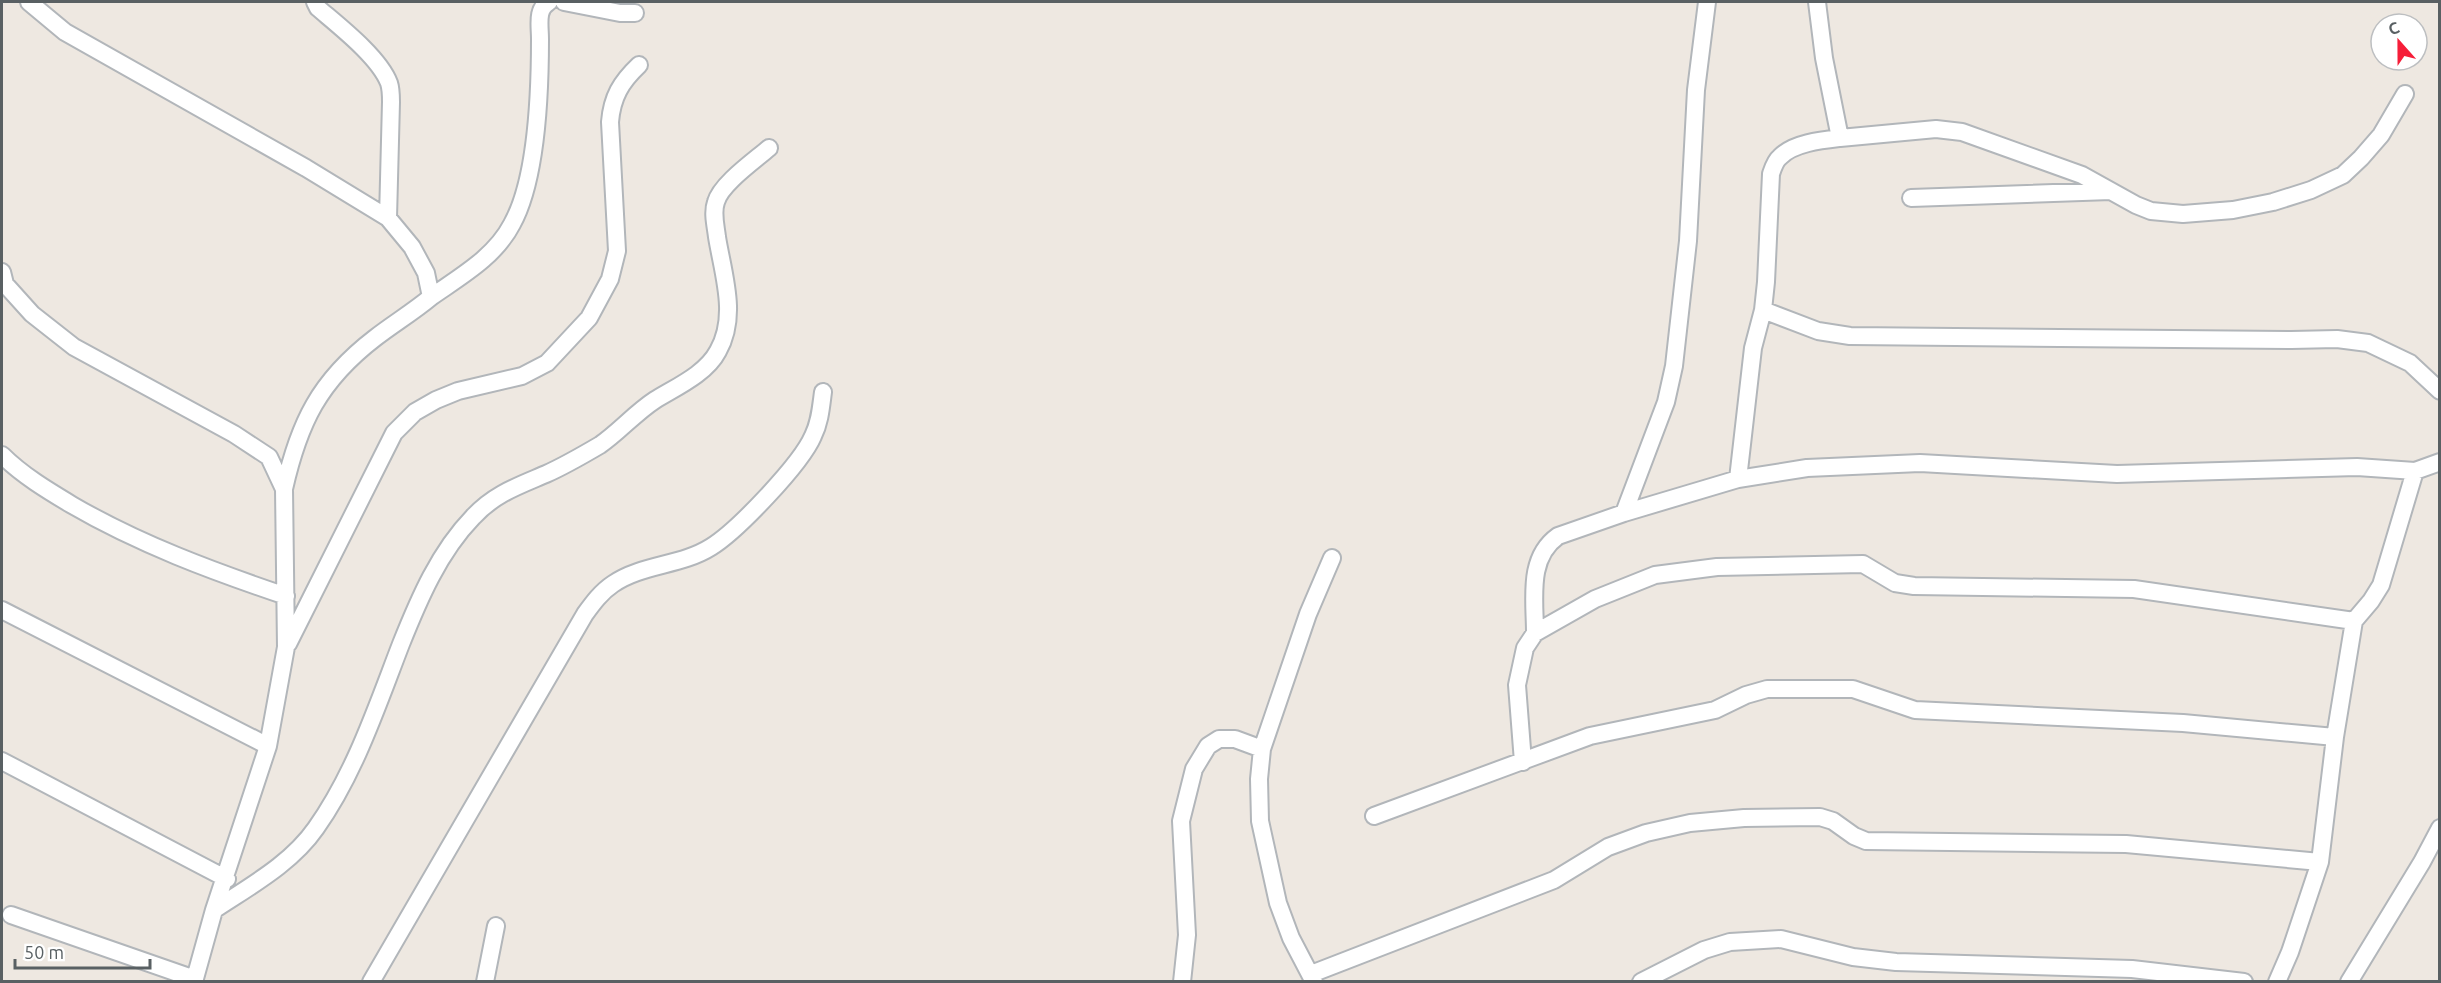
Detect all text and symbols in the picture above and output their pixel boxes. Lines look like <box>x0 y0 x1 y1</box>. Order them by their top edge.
north arrow <box>2369 12 2429 72</box>
text: С <box>2386 18 2402 38</box>
scale bar <box>15 932 150 970</box>
text: 50 m <box>24 942 64 962</box>

